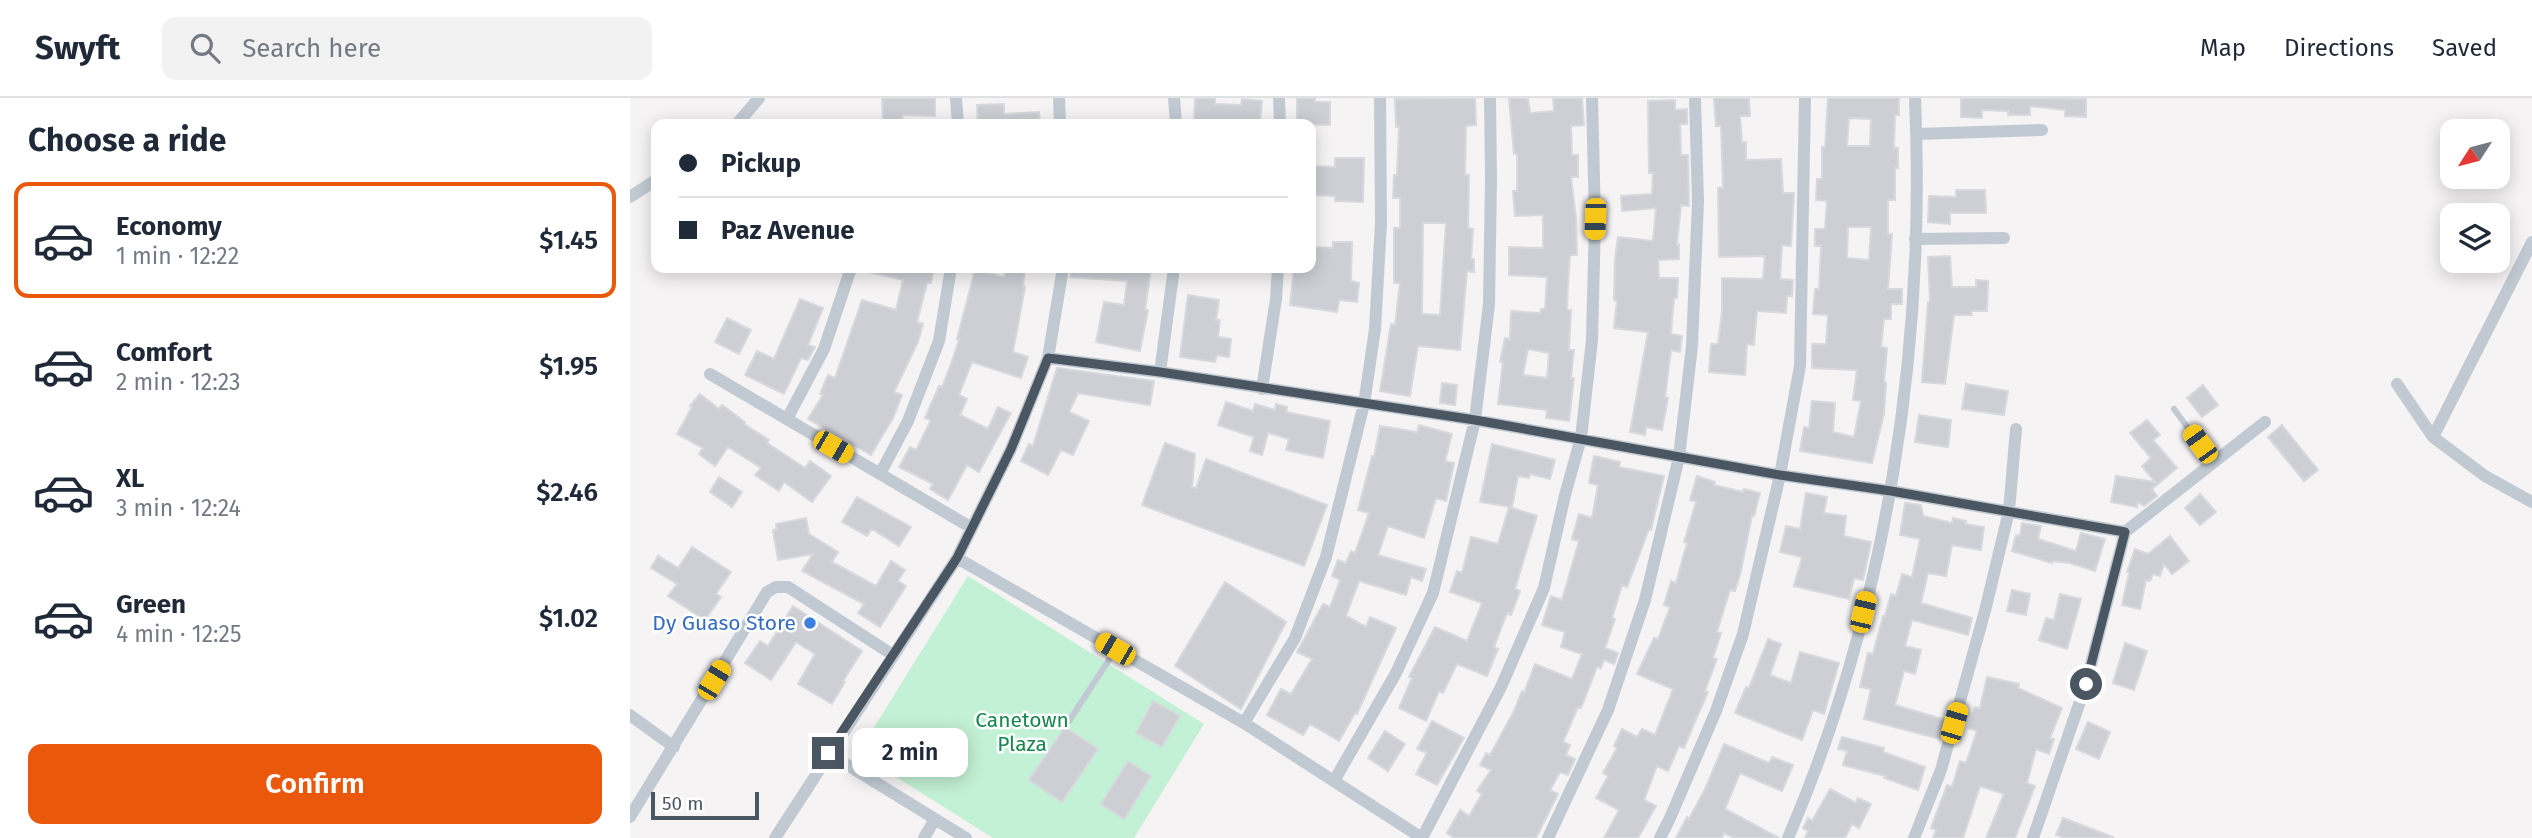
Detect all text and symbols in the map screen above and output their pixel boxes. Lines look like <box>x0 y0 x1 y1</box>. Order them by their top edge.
search box <box>162 17 652 80</box>
text: Swyft <box>35 28 120 68</box>
icon: search <box>186 29 224 67</box>
text: Search here <box>242 33 381 64</box>
text: Map <box>2200 34 2246 62</box>
text: Directions <box>2284 34 2394 62</box>
text: Saved <box>2432 34 2497 62</box>
north arrow <box>2440 119 2510 189</box>
map controls <box>2440 119 2510 273</box>
text: Choose a ride <box>28 121 226 159</box>
text: Pickup <box>721 148 801 179</box>
car <box>1584 198 1607 240</box>
button: layers <box>2440 203 2510 273</box>
icon: car <box>32 209 95 272</box>
text: Economy <box>116 211 222 242</box>
text: Paz Avenue <box>721 215 855 246</box>
text: $1.45 <box>539 225 598 256</box>
text: 1 min · 12:22 <box>116 242 239 270</box>
icon: car <box>32 335 95 398</box>
text: Comfort <box>116 337 212 368</box>
text: $1.95 <box>539 351 598 382</box>
text: 2 min · 12:23 <box>116 368 240 396</box>
car <box>2180 421 2221 467</box>
car <box>810 427 857 467</box>
icon: car <box>32 461 95 524</box>
text: XL <box>116 463 144 494</box>
text: $2.46 <box>536 477 598 508</box>
text: 3 min · 12:24 <box>116 494 241 522</box>
icon: car <box>32 587 95 650</box>
text: Green <box>116 589 186 620</box>
car <box>1849 589 1878 635</box>
text: $1.02 <box>539 603 598 634</box>
place label: Dy Guaso Store <box>652 610 796 636</box>
marker: Dy Guaso Store <box>802 615 818 631</box>
text: 4 min · 12:25 <box>116 620 242 648</box>
car <box>1092 629 1139 669</box>
car <box>695 657 734 703</box>
route start <box>2070 668 2102 700</box>
car <box>1939 700 1970 746</box>
park label: Canetown Plaza <box>975 707 1069 757</box>
callout: 2 min <box>852 728 968 778</box>
route end <box>812 737 844 769</box>
text: 2 min <box>882 738 938 766</box>
button: Confirm <box>28 744 602 824</box>
scale bar <box>651 789 760 821</box>
text: 50 m <box>662 792 703 815</box>

